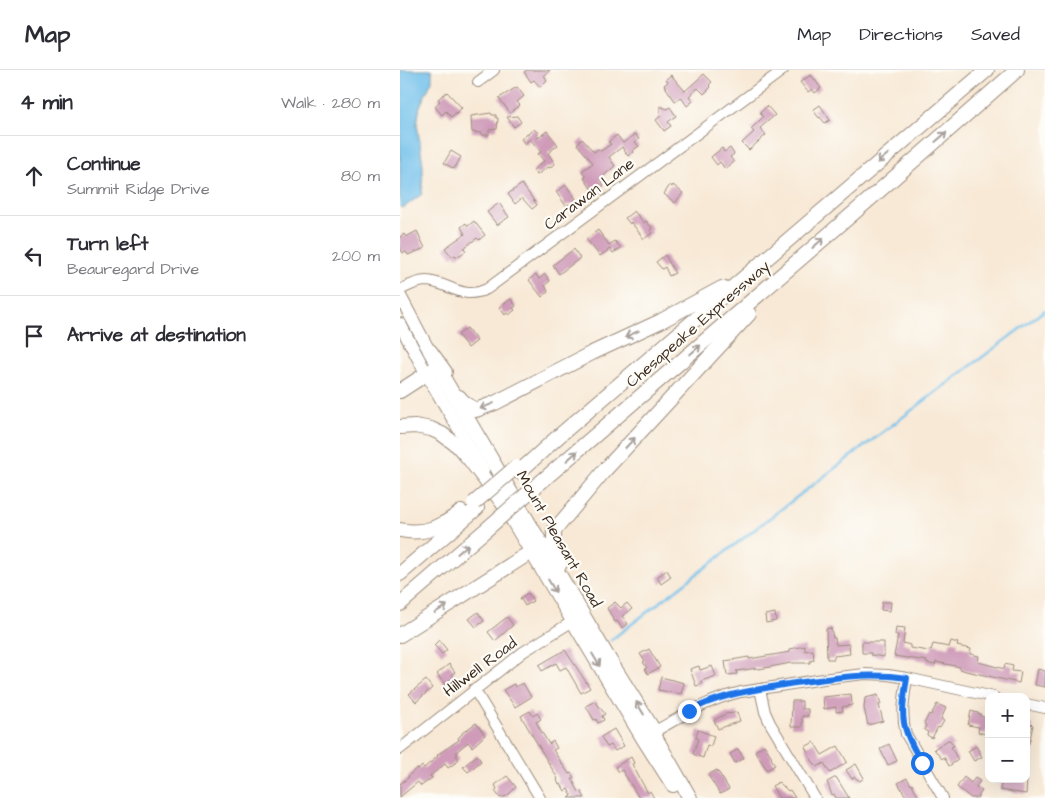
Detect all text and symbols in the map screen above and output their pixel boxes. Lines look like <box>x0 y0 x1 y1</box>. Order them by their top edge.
text: Map <box>25 18 70 52</box>
text: Map <box>797 22 831 47</box>
text: Directions <box>859 22 943 47</box>
text: Saved <box>971 22 1020 47</box>
text: 4 min <box>20 88 73 117</box>
text: Walk · 280 m <box>281 92 380 114</box>
one-way arrow <box>934 131 947 143</box>
text: Continue <box>67 151 141 178</box>
street label: Carawan Lane <box>539 153 639 235</box>
one-way arrow <box>877 153 890 164</box>
icon: ahead <box>20 162 48 190</box>
text: 80 m <box>341 165 380 187</box>
text: Summit Ridge Drive <box>67 178 210 200</box>
text: Turn left <box>67 231 148 258</box>
one-way arrow <box>811 238 824 249</box>
icon: left <box>20 242 48 270</box>
text: 200 m <box>332 245 380 267</box>
street label: Chesapeake Expressway <box>621 255 775 393</box>
text: Beauregard Drive <box>67 258 199 280</box>
icon: arrive <box>20 322 48 350</box>
text: Arrive at destination <box>67 322 246 349</box>
one-way arrow <box>625 330 640 339</box>
one-way arrow <box>689 344 702 356</box>
one-way arrow <box>480 402 495 411</box>
one-way arrow <box>624 436 636 449</box>
one-way arrow <box>565 450 578 461</box>
street label: Mount Pleasant Road <box>511 467 607 611</box>
one-way arrow <box>457 544 470 555</box>
one-way arrow <box>547 579 557 593</box>
one-way arrow <box>434 604 448 614</box>
street label: Hillwell Road <box>439 632 521 702</box>
one-way arrow <box>592 653 602 667</box>
map controls <box>985 693 1030 783</box>
button: + <box>985 693 1030 738</box>
route end <box>678 700 701 723</box>
one-way arrow <box>635 701 645 715</box>
button: − <box>985 738 1030 783</box>
route start <box>911 752 934 775</box>

